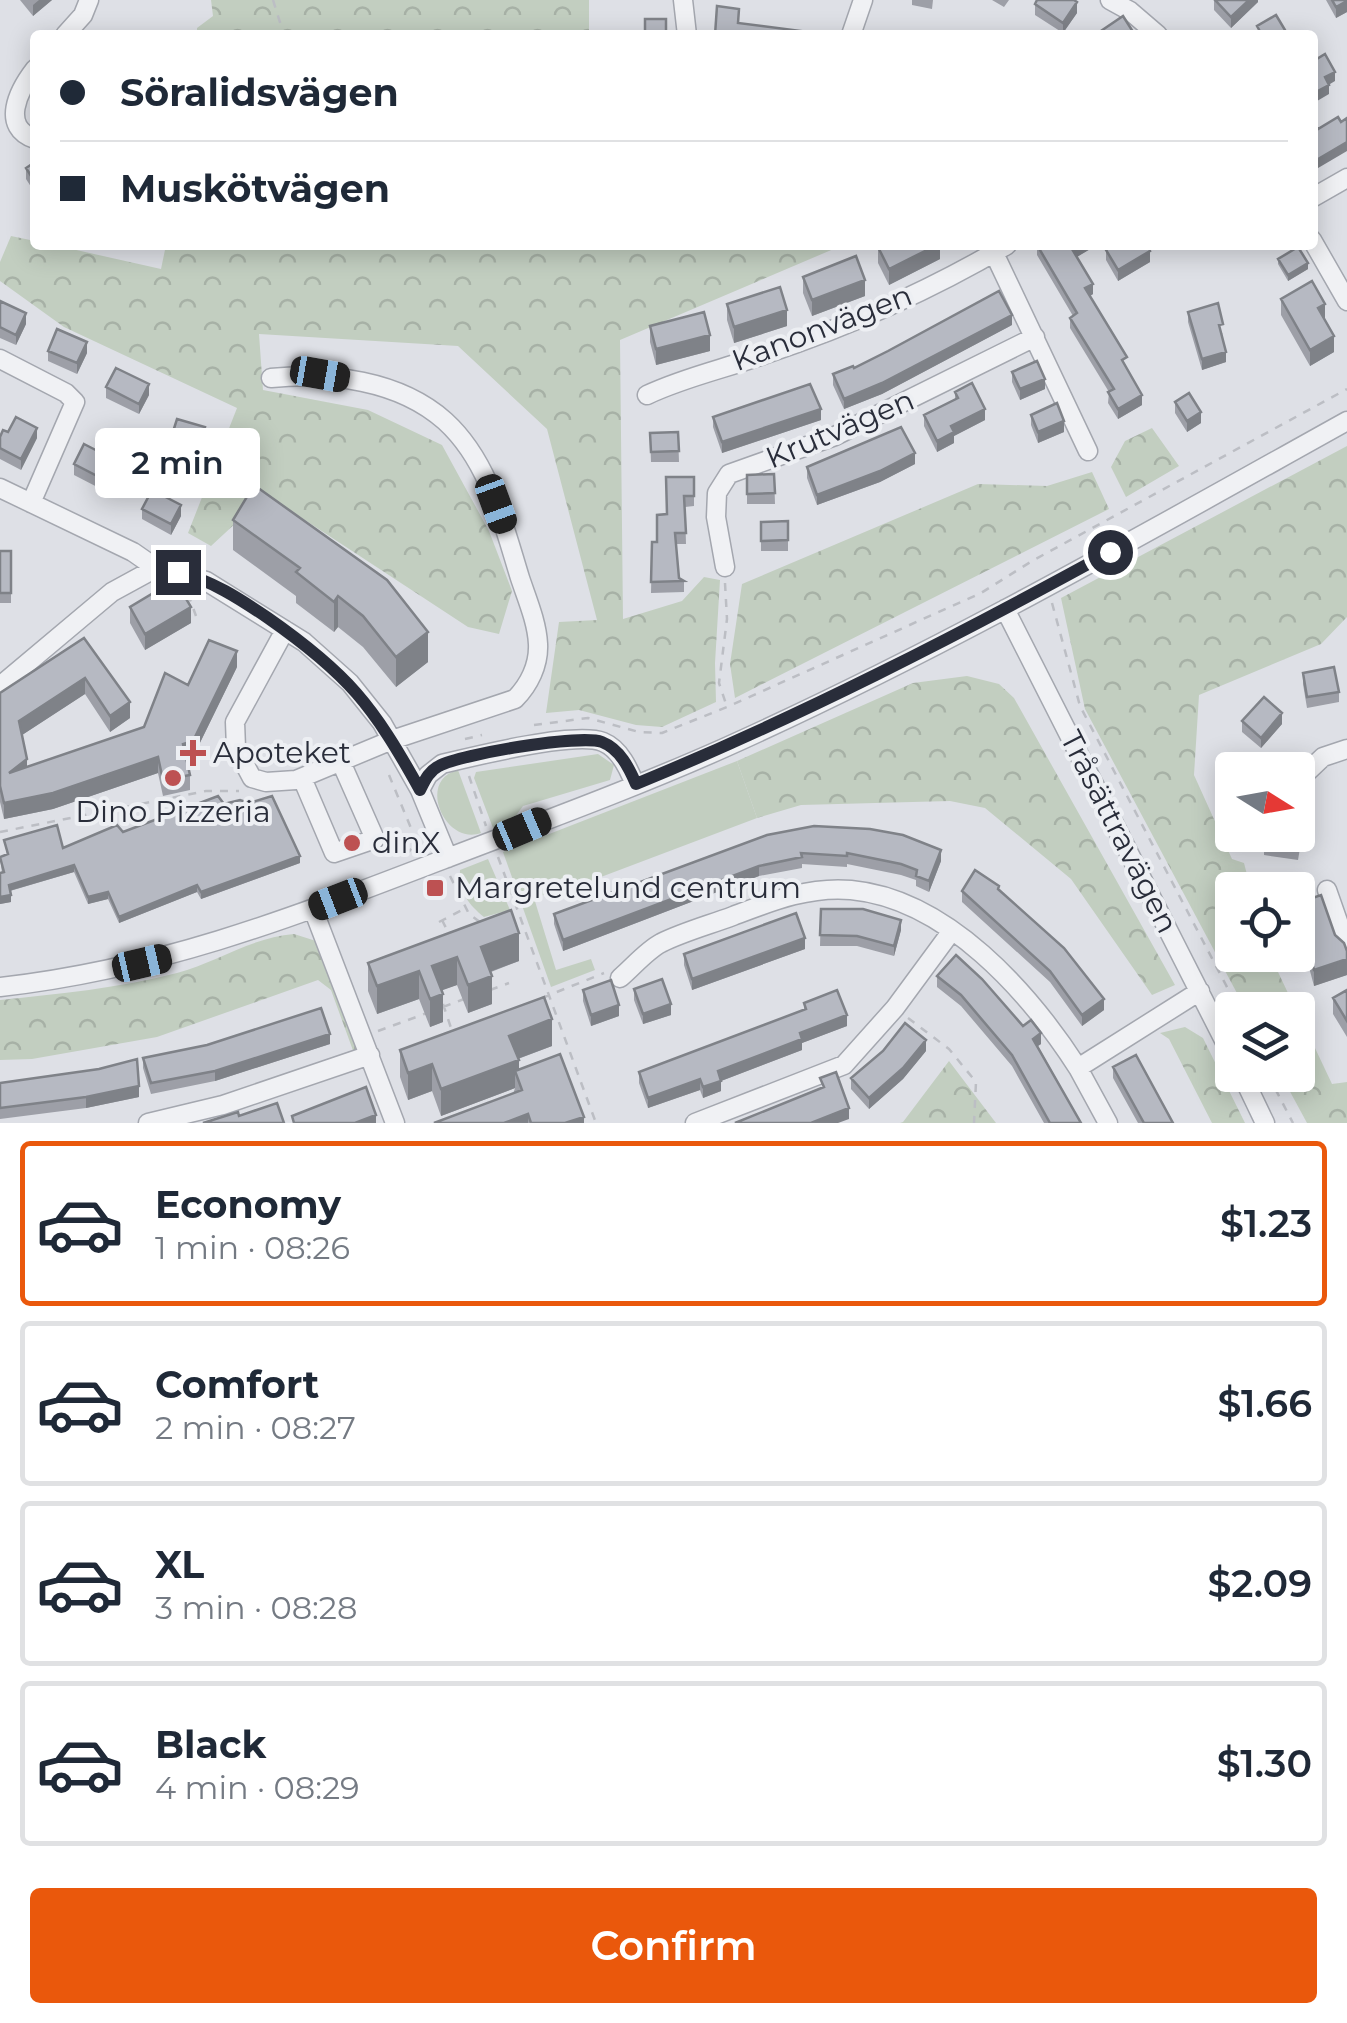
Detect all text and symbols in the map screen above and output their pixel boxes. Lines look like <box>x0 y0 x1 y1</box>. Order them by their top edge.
text: Söralidsvägen <box>120 69 399 116</box>
text: Muskötvägen <box>120 165 390 212</box>
street label: Kanonvägen <box>726 276 917 379</box>
car <box>288 354 352 394</box>
street label: Krutvägen <box>760 381 919 476</box>
callout: 2 min <box>96 427 260 497</box>
text: 2 min <box>131 443 224 482</box>
car <box>472 471 520 537</box>
route start <box>1088 530 1133 575</box>
route end <box>156 550 201 595</box>
street label: Tråsättravägen <box>1053 724 1186 939</box>
place label: Apoteket <box>213 734 351 771</box>
marker: Apoteket <box>182 742 204 764</box>
north arrow <box>1215 752 1315 852</box>
map controls <box>1215 752 1315 1092</box>
marker: Dino Pizzeria <box>162 767 184 789</box>
place label: Dino Pizzeria <box>75 793 271 830</box>
car <box>489 803 555 855</box>
place label: dinX <box>372 824 441 861</box>
marker: dinX <box>341 832 363 854</box>
place label: Margretelund centrum <box>455 869 801 906</box>
button: locate <box>1215 872 1315 972</box>
car <box>305 874 371 924</box>
marker: Margretelund centrum <box>424 877 446 899</box>
car <box>109 942 175 984</box>
button: layers <box>1215 992 1315 1092</box>
icon: car <box>35 1179 125 1269</box>
text: Economy <box>155 1181 341 1228</box>
text: $1.23 <box>1220 1200 1312 1247</box>
text: 1 min · 08:26 <box>155 1228 350 1267</box>
icon: car <box>35 1359 125 1449</box>
text: Comfort <box>155 1361 319 1408</box>
text: $1.66 <box>1218 1380 1312 1427</box>
text: 2 min · 08:27 <box>155 1408 356 1447</box>
icon: car <box>35 1539 125 1629</box>
text: XL <box>155 1541 204 1588</box>
text: $2.09 <box>1207 1560 1312 1607</box>
text: 3 min · 08:28 <box>155 1588 357 1627</box>
icon: car <box>35 1719 125 1809</box>
text: Black <box>155 1721 266 1768</box>
text: $1.30 <box>1217 1740 1312 1787</box>
text: 4 min · 08:29 <box>155 1768 360 1807</box>
button: Confirm <box>30 1888 1317 2003</box>

